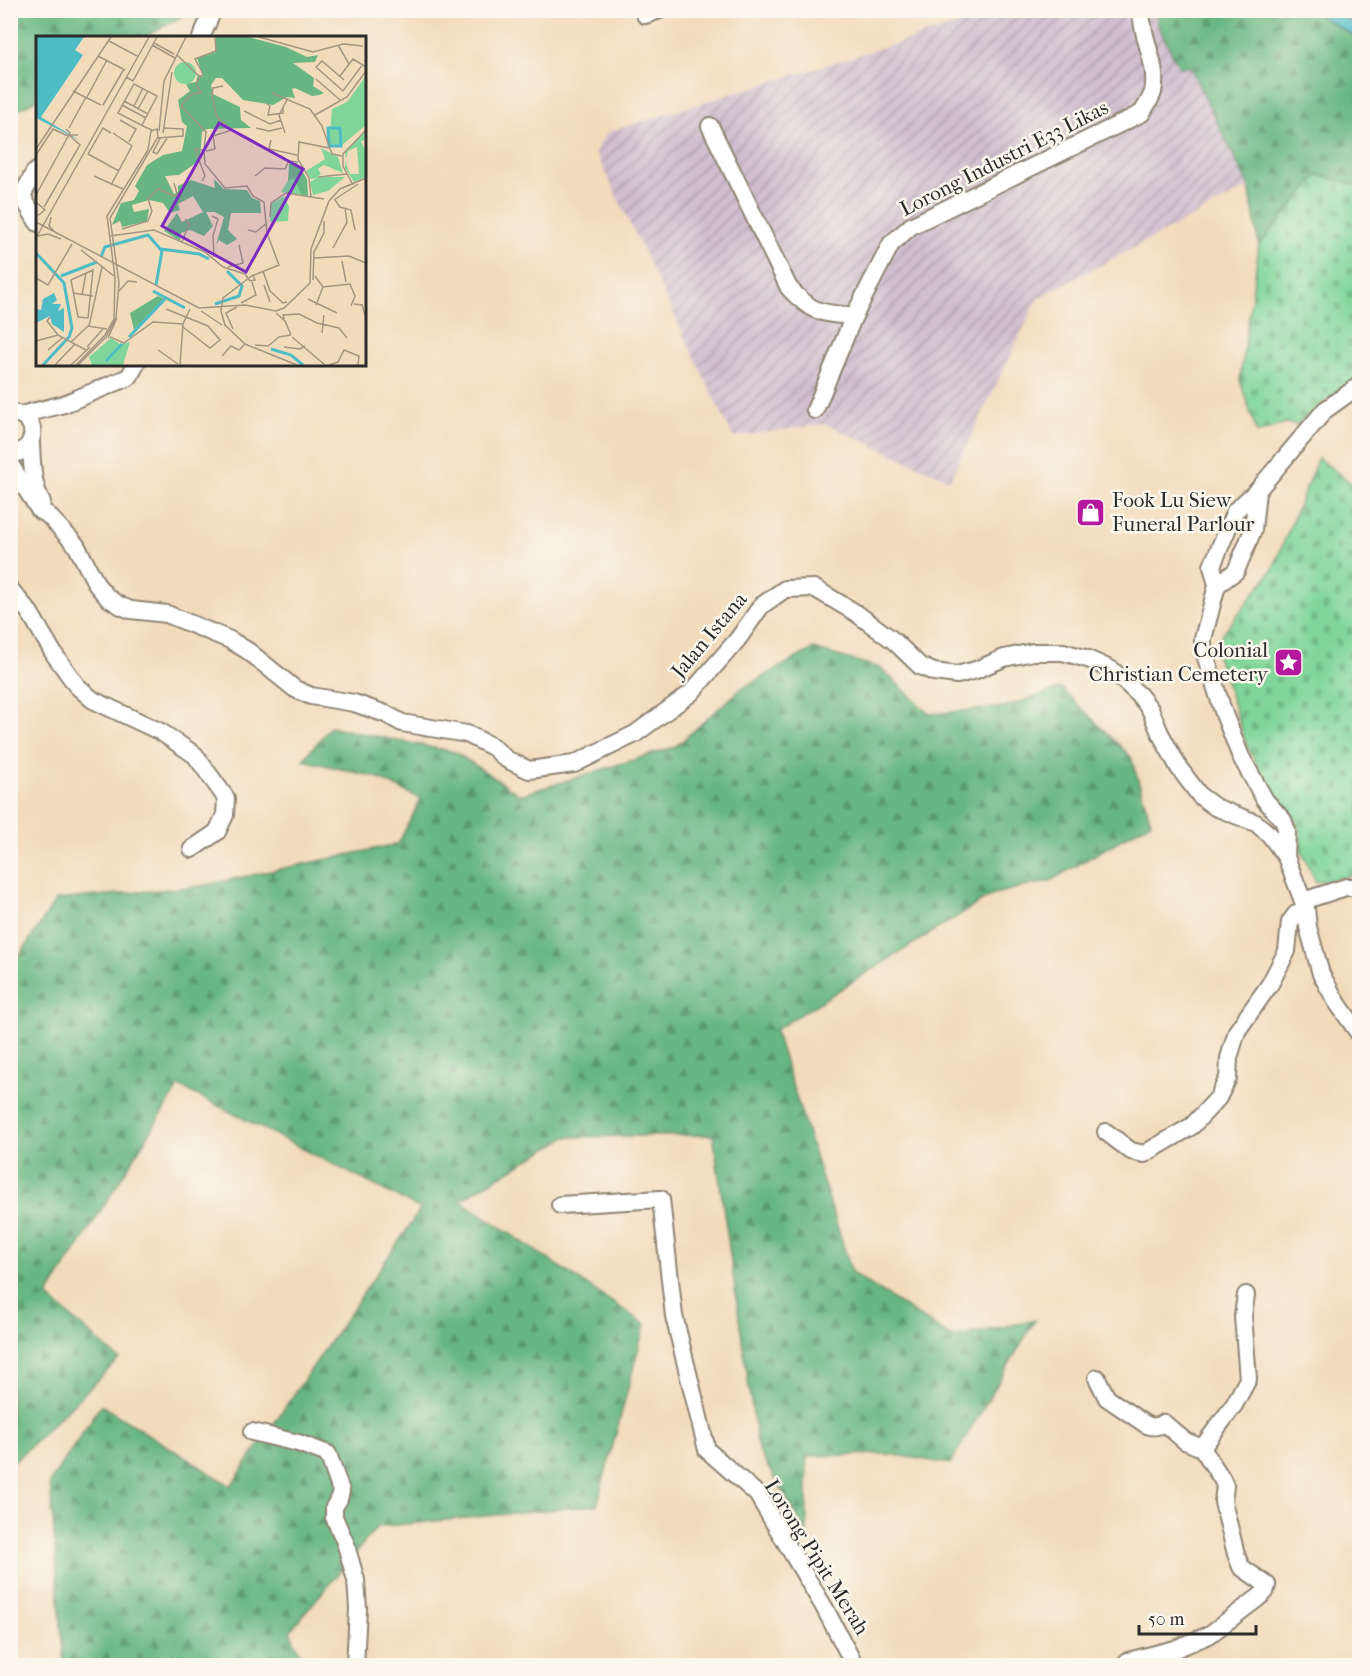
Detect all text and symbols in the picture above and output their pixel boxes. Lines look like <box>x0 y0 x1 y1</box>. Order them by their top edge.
inset map <box>36 36 366 366</box>
street label: Lorong Industri E33 Likas <box>896 95 1112 221</box>
place label: Fook Lu Siew Funeral Parlour <box>1112 488 1255 536</box>
shop icon: Fook Lu Siew Funeral Parlour <box>1075 496 1107 528</box>
street label: Jalan Istana <box>665 587 752 684</box>
place label: Colonial Christian Cemetery <box>1089 638 1269 686</box>
place icon: Colonial Christian Cemetery <box>1273 646 1305 678</box>
street label: Lorong Pipit Merah <box>760 1475 875 1639</box>
scale bar <box>1139 1598 1256 1636</box>
text: 50 m <box>1148 1609 1185 1630</box>

